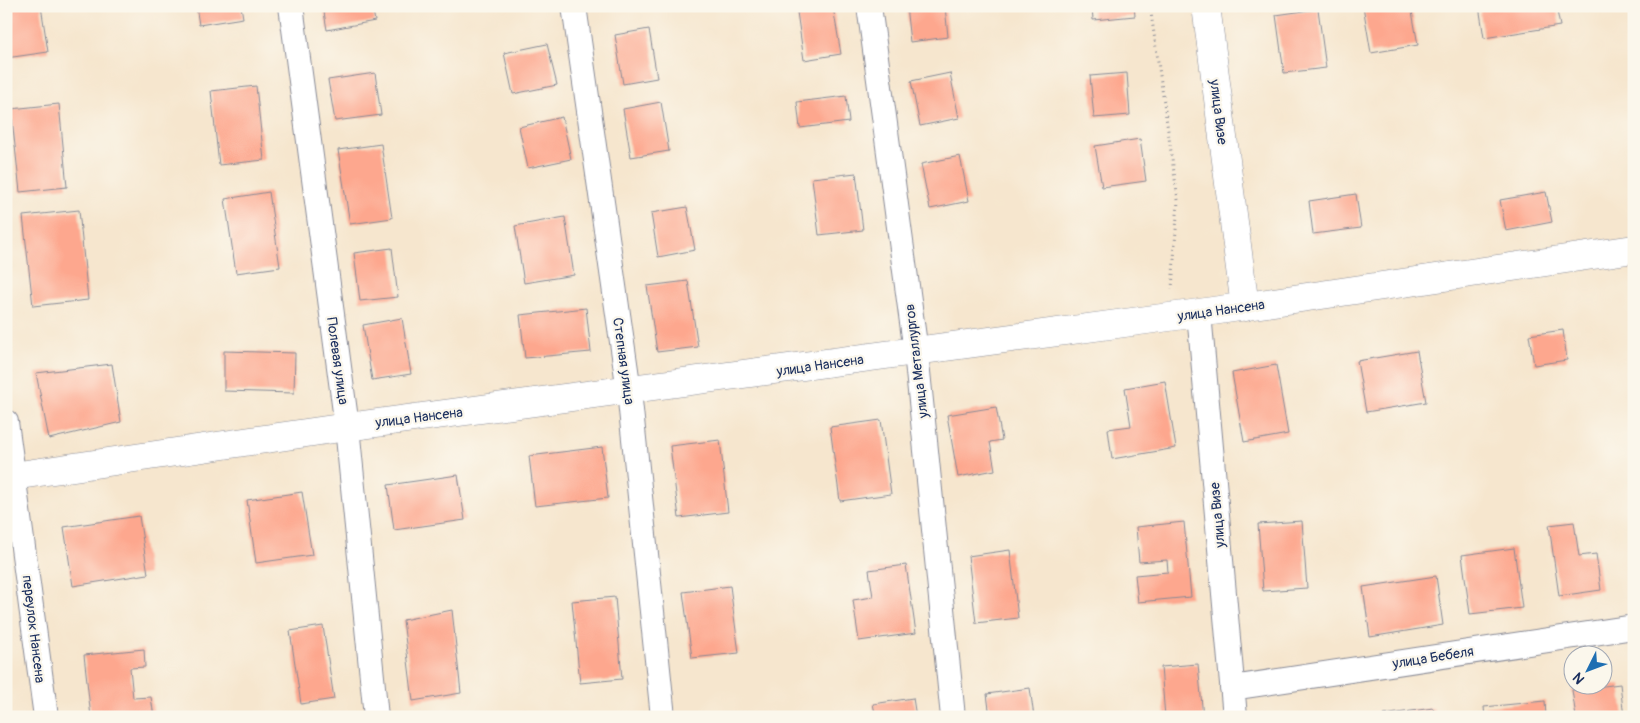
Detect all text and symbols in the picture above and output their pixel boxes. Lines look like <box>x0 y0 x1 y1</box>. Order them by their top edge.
street label: улица Визе <box>1206 77 1231 146</box>
street label: улица Нансена <box>1175 296 1266 325</box>
street label: улица Металлургов <box>901 303 932 420</box>
street label: Полевая улица <box>323 316 352 406</box>
street label: Степная улица <box>609 316 638 406</box>
street label: улица Нансена <box>774 351 865 380</box>
street label: улица Нансена <box>373 404 464 431</box>
street label: улица Визе <box>1206 481 1229 549</box>
street label: переулок Нансена <box>18 574 49 684</box>
street label: улица Бебеля <box>1390 643 1475 672</box>
north arrow <box>1562 646 1612 696</box>
text: N <box>1569 669 1588 688</box>

